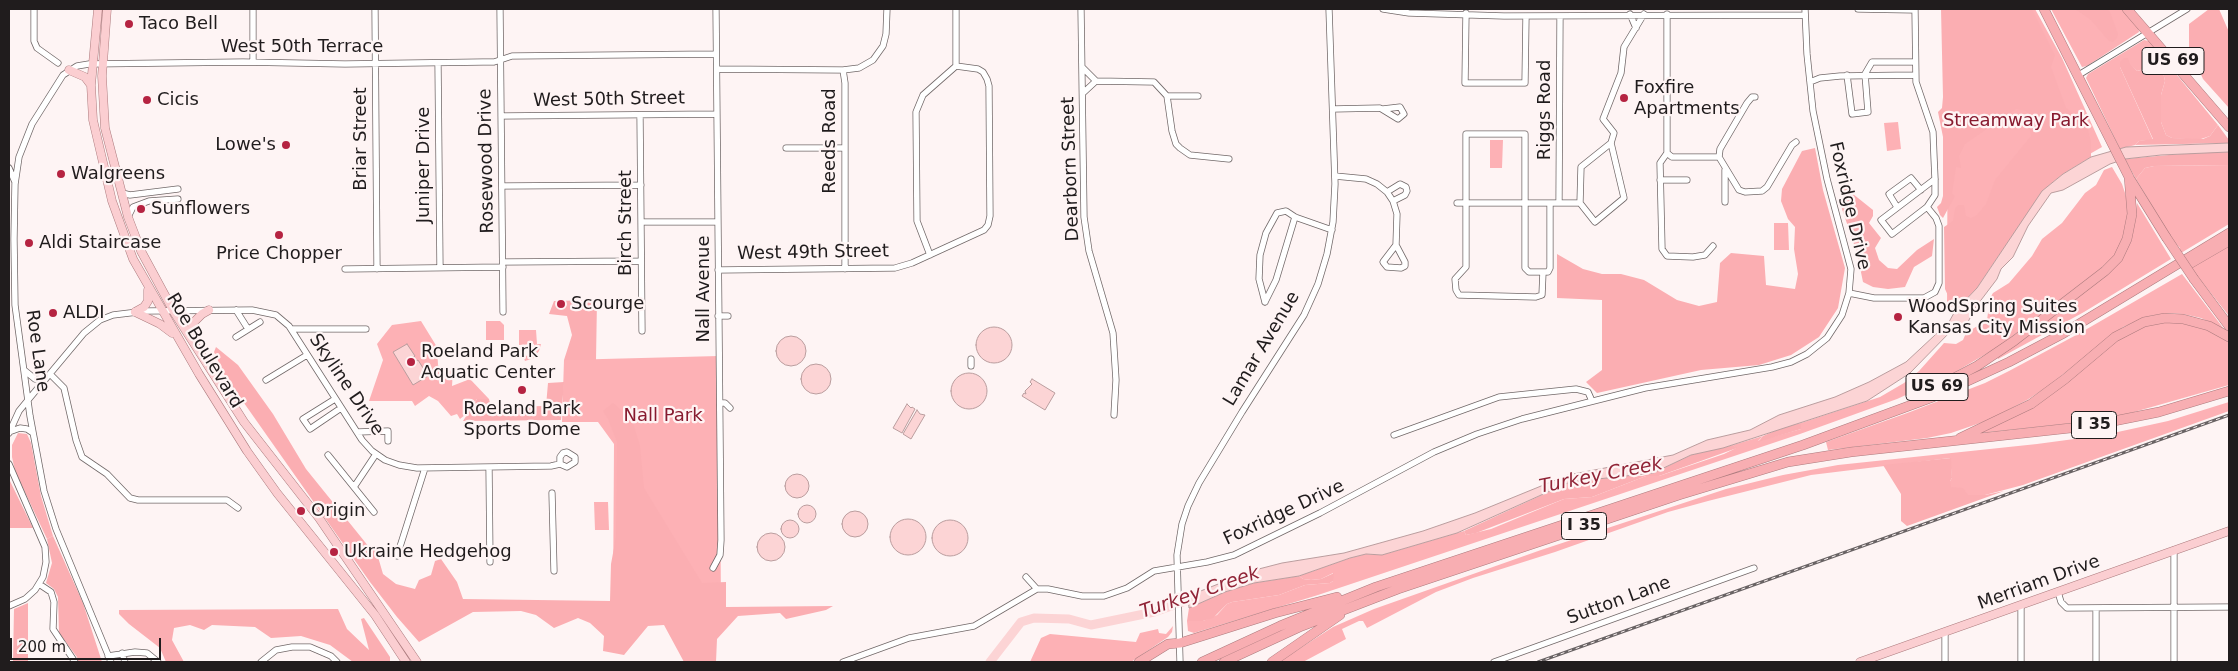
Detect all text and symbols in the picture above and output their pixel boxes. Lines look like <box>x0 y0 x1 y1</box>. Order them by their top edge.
place label: Taco Bell <box>139 13 218 35</box>
marker: Taco Bell <box>123 18 135 30</box>
street label: West 50th Terrace <box>221 36 383 58</box>
road number: US 69 <box>2142 48 2204 74</box>
street label: Riggs Road <box>1534 60 1556 160</box>
place label: Foxfire Apartments <box>1634 77 1740 120</box>
street label: Briar Street <box>350 87 372 191</box>
street label: Rosewood Drive <box>475 88 499 234</box>
street label: West 50th Street <box>533 88 685 112</box>
street label: Reeds Road <box>819 88 841 194</box>
place label: Cicis <box>157 89 199 111</box>
marker: Foxfire Apartments <box>1618 92 1630 104</box>
marker: Cicis <box>141 94 153 106</box>
street label: Dearborn Street <box>1058 96 1084 242</box>
street label: Juniper Drive <box>413 107 435 223</box>
park label: Streamway Park <box>1943 110 2089 132</box>
place label: Lowe's <box>215 134 276 156</box>
marker: Lowe's <box>280 139 292 151</box>
street label: Foxridge Drive <box>1824 140 1874 272</box>
place label: Walgreens <box>71 163 165 185</box>
marker: Walgreens <box>55 168 67 180</box>
street label: Birch Street <box>615 170 637 276</box>
place label: Sunflowers <box>151 198 250 220</box>
marker: Sunflowers <box>135 203 147 215</box>
marker: Price Chopper <box>273 229 285 241</box>
place label: Aldi Staircase <box>39 232 161 254</box>
street label: Nall Avenue <box>693 235 715 343</box>
marker: Aldi Staircase <box>23 237 35 249</box>
street label: West 49th Street <box>737 241 889 265</box>
place label: Price Chopper <box>216 243 342 265</box>
street label: Lamar Avenue <box>1219 288 1305 410</box>
street label: Roe Boulevard <box>161 289 247 413</box>
place label: Scourge <box>571 293 644 315</box>
place label: WoodSpring Suites Kansas City Mission <box>1908 296 2085 338</box>
marker: Scourge <box>555 298 567 310</box>
place label: ALDI <box>63 302 105 324</box>
marker: ALDI <box>47 307 59 319</box>
street label: Roe Lane <box>21 308 53 394</box>
marker: WoodSpring Suites Kansas City Mission <box>1892 311 1904 323</box>
street label: Skyline Drive <box>304 330 388 440</box>
place label: Roeland Park Aquatic Center <box>421 341 555 384</box>
marker: Roeland Park Aquatic Center <box>405 356 417 368</box>
road number: US 69 <box>1906 374 1968 401</box>
marker: Roeland Park Sports Dome <box>516 384 528 396</box>
place label: Roeland Park Sports Dome <box>463 398 581 440</box>
park label: Nall Park <box>623 405 703 427</box>
road number: I 35 <box>2072 412 2116 438</box>
water label: Turkey Creek <box>1537 453 1665 499</box>
street label: Foxridge Drive <box>1220 476 1348 550</box>
place label: Origin <box>311 500 365 522</box>
marker: Origin <box>295 505 307 517</box>
road number: I 35 <box>1562 512 1606 540</box>
place label: Ukraine Hedgehog <box>344 541 512 563</box>
marker: Ukraine Hedgehog <box>328 546 340 558</box>
street label: Merriam Drive <box>1975 551 2103 615</box>
water label: Turkey Creek <box>1137 562 1263 624</box>
street label: Sutton Lane <box>1564 572 1674 630</box>
scale bar <box>12 628 164 660</box>
text: 200 m <box>18 638 66 656</box>

